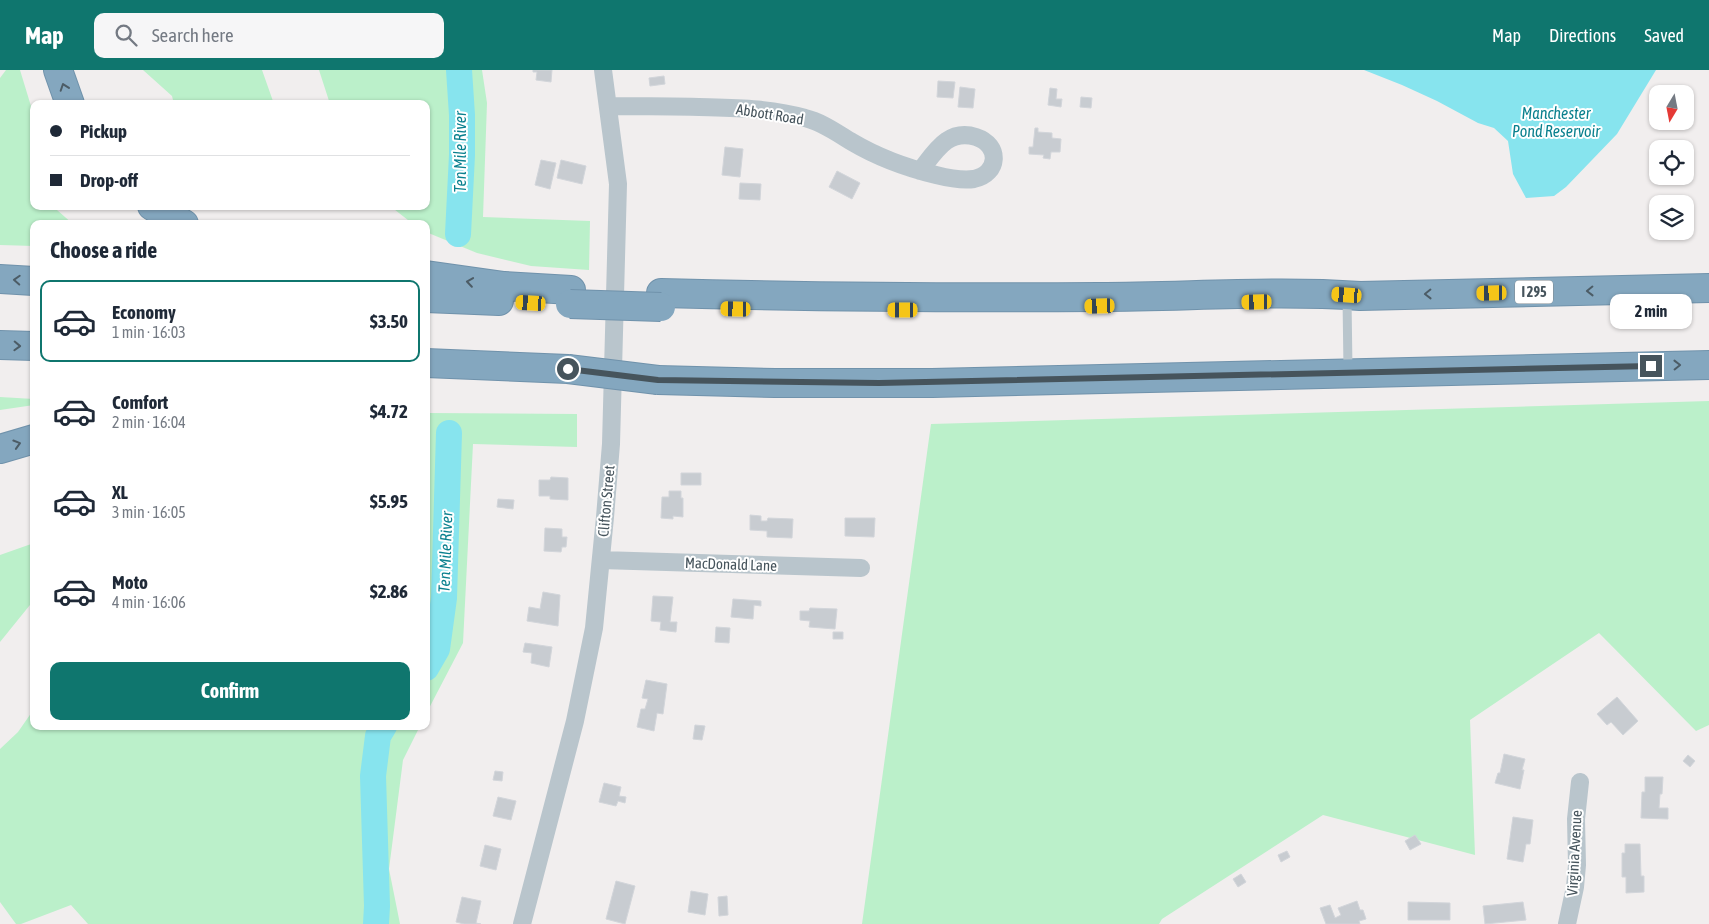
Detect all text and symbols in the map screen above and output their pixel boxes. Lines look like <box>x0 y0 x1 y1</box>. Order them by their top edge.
search box <box>94 13 444 58</box>
icon: search <box>112 21 140 49</box>
text: Map <box>25 22 64 49</box>
text: Search here <box>152 24 234 46</box>
text: Map <box>1492 25 1521 46</box>
text: Directions <box>1549 25 1616 46</box>
text: Saved <box>1644 25 1684 46</box>
one-way arrow <box>59 83 69 92</box>
north arrow <box>1649 85 1694 130</box>
map controls <box>1649 85 1694 240</box>
street label: Abbott Road <box>735 100 805 128</box>
water label: Manchester Pond Reservoir <box>1512 104 1601 140</box>
water label: Ten Mile River <box>451 110 469 193</box>
text: Pickup <box>80 120 127 142</box>
button: locate <box>1649 140 1694 185</box>
text: Drop-off <box>80 169 138 191</box>
button: layers <box>1649 195 1694 240</box>
text: Choose a ride <box>50 237 157 263</box>
one-way arrow <box>13 275 21 286</box>
one-way arrow <box>466 277 474 287</box>
road number: I 295 <box>1515 280 1553 303</box>
car <box>1476 285 1507 301</box>
one-way arrow <box>1586 285 1594 296</box>
car <box>1331 286 1362 304</box>
one-way arrow <box>1424 289 1432 299</box>
car <box>1241 294 1272 310</box>
callout: 2 min <box>1610 294 1692 328</box>
car <box>515 295 546 311</box>
car <box>1084 298 1115 314</box>
icon: car <box>52 299 97 344</box>
text: Economy <box>112 301 176 323</box>
car <box>720 301 751 317</box>
text: 2 min <box>1635 302 1667 320</box>
car <box>888 303 918 318</box>
text: $3.50 <box>370 310 408 332</box>
text: 1 min · 16:03 <box>112 323 186 341</box>
one-way arrow <box>13 340 21 351</box>
route end <box>1640 355 1662 377</box>
route start <box>557 358 579 380</box>
one-way arrow <box>1674 360 1681 370</box>
icon: car <box>52 389 97 434</box>
text: Comfort <box>112 391 168 413</box>
text: $4.72 <box>370 400 408 422</box>
text: 2 min · 16:04 <box>112 413 186 431</box>
one-way arrow <box>12 440 20 450</box>
street label: Clifton Street <box>594 465 618 537</box>
icon: car <box>52 479 97 524</box>
text: XL <box>112 481 128 503</box>
text: $5.95 <box>370 490 408 512</box>
text: 3 min · 16:05 <box>112 503 186 521</box>
water label: Ten Mile River <box>435 510 455 593</box>
street label: MacDonald Lane <box>685 554 778 574</box>
icon: car <box>52 569 97 614</box>
text: Moto <box>112 571 148 593</box>
text: $2.86 <box>370 580 408 602</box>
text: 4 min · 16:06 <box>112 593 186 611</box>
button: Confirm <box>50 662 410 720</box>
street label: Virginia Avenue <box>1563 809 1585 896</box>

